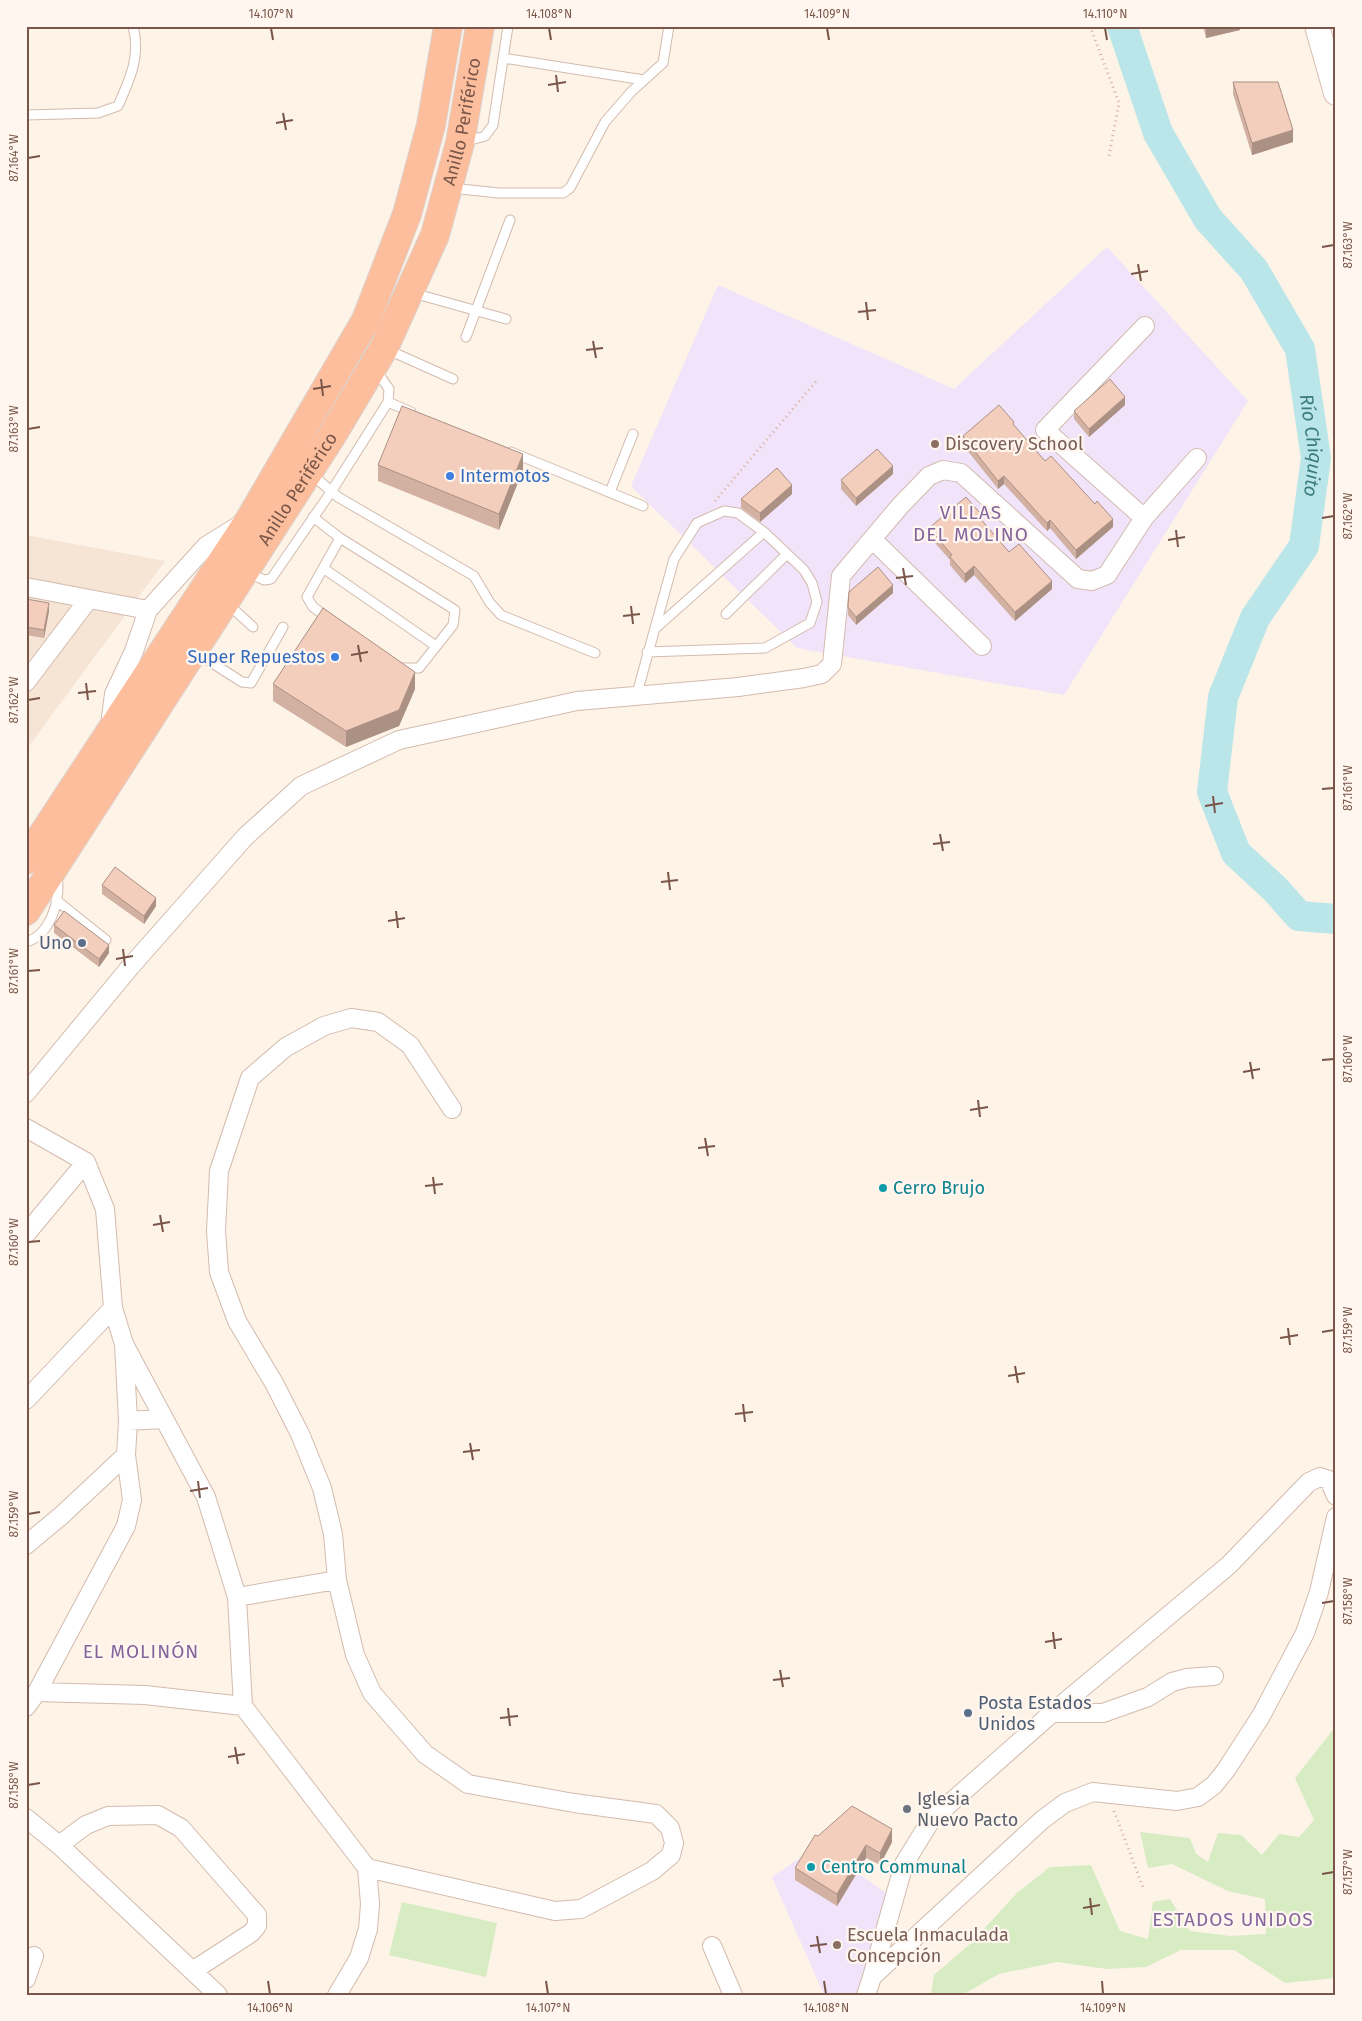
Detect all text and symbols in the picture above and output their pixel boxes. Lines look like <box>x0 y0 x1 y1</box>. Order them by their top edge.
text: 14.107°N <box>249 7 293 21</box>
text: 14.108°N <box>526 7 572 21</box>
text: 14.109°N <box>804 7 850 21</box>
text: 14.110°N <box>1083 7 1127 21</box>
street label: Anillo Periférico <box>438 56 485 188</box>
text: 87.164°W <box>7 134 21 182</box>
text: 87.163°W <box>1341 221 1355 269</box>
water label: Río Chiquito <box>1295 392 1328 498</box>
text: 87.163°W <box>7 405 21 453</box>
street label: Anillo Periférico <box>253 428 342 549</box>
place label: Discovery School <box>945 433 1083 455</box>
marker: Discovery School <box>929 438 941 450</box>
place label: Intermotos <box>460 465 550 487</box>
marker: Intermotos <box>444 470 456 482</box>
text: 87.162°W <box>1341 492 1355 540</box>
district label: VILLAS DEL MOLINO <box>913 501 1029 546</box>
place label: Super Repuestos <box>188 646 325 668</box>
marker: Super Repuestos <box>329 651 341 663</box>
text: 87.162°W <box>7 676 21 724</box>
text: 87.161°W <box>1341 765 1355 811</box>
place label: Uno <box>39 932 72 954</box>
marker: Uno <box>76 937 88 949</box>
text: 87.161°W <box>7 948 21 994</box>
text: 87.160°W <box>1341 1035 1355 1083</box>
place label: Cerro Brujo <box>893 1177 985 1199</box>
marker: Cerro Brujo <box>877 1182 889 1194</box>
text: 87.160°W <box>7 1218 21 1266</box>
text: 87.159°W <box>1341 1306 1355 1353</box>
text: 87.159°W <box>7 1490 21 1537</box>
text: 87.158°W <box>1341 1577 1355 1625</box>
district label: EL MOLINÓN <box>83 1640 199 1663</box>
place label: Posta Estados Unidos <box>978 1692 1092 1735</box>
marker: Posta Estados Unidos <box>962 1707 974 1719</box>
text: 87.158°W <box>7 1761 21 1809</box>
place label: Iglesia Nuevo Pacto <box>917 1788 1018 1831</box>
marker: Iglesia Nuevo Pacto <box>901 1803 913 1815</box>
text: 87.157°W <box>1341 1849 1355 1895</box>
place label: Centro Communal <box>821 1856 966 1878</box>
marker: Centro Communal <box>805 1861 817 1873</box>
district label: ESTADOS UNIDOS <box>1152 1908 1314 1931</box>
place label: Escuela Inmaculada Concepción <box>847 1924 1009 1967</box>
marker: Escuela Inmaculada Concepción <box>831 1939 843 1951</box>
text: 14.106°N <box>247 2001 293 2015</box>
text: 14.107°N <box>526 2001 570 2015</box>
text: 14.108°N <box>803 2001 849 2015</box>
text: 14.109°N <box>1080 2001 1126 2015</box>

